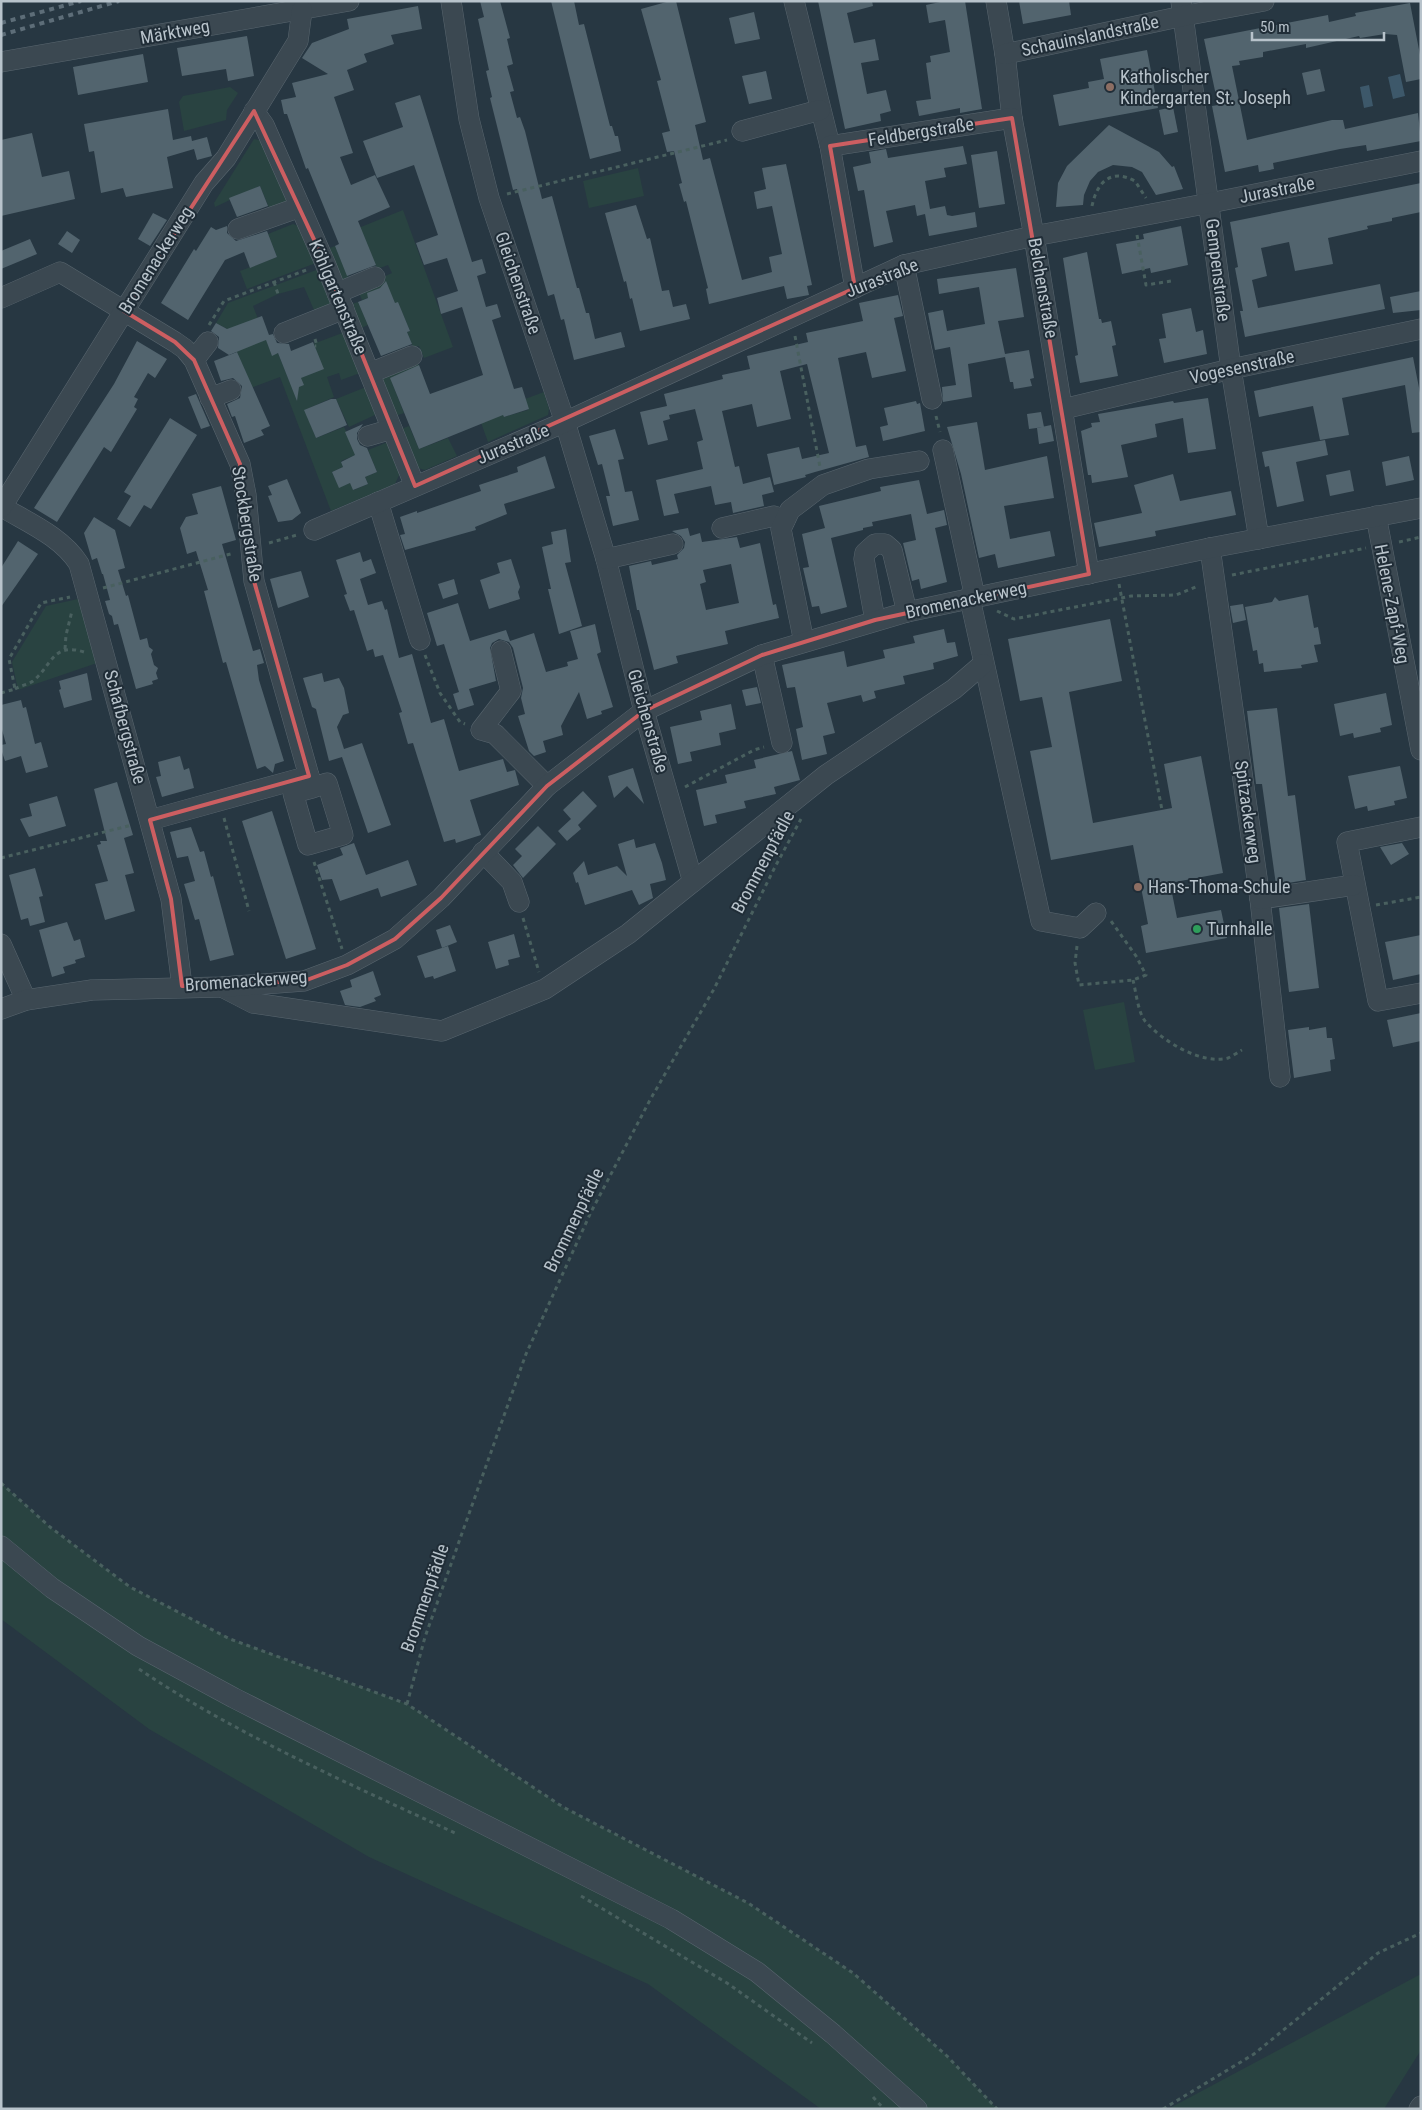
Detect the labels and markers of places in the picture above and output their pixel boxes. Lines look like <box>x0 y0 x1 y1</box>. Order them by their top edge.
place label: Katholischer Kindergarten St. Joseph <box>1120 66 1291 108</box>
marker: Katholischer Kindergarten St. Joseph <box>1104 81 1116 93</box>
place label: Hans-Thoma-Schule <box>1148 876 1291 897</box>
marker: Hans-Thoma-Schule <box>1132 881 1144 893</box>
place label: Turnhalle <box>1207 918 1272 939</box>
marker: Turnhalle <box>1191 923 1203 935</box>

